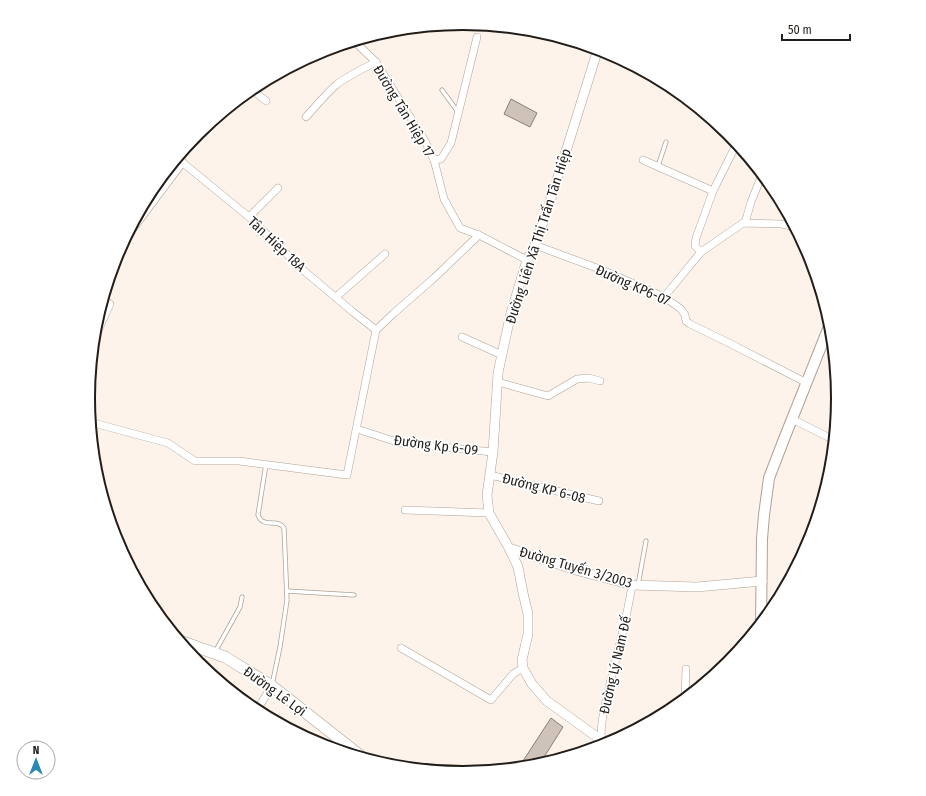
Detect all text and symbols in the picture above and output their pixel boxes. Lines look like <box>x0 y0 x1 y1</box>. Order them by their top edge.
scale bar <box>782 16 850 42</box>
text: 50 m <box>788 23 812 37</box>
street label: Đường Tân Hiệp 17 <box>369 62 438 161</box>
street label: Đường Liên Xã Thị Trấn Tân Hiệp <box>501 146 575 326</box>
street label: Tân Hiệp 18A <box>244 213 310 276</box>
street label: Đường KP6-07 <box>593 261 673 310</box>
street label: Đường Kp 6-09 <box>393 432 479 459</box>
street label: Đường KP 6-08 <box>501 470 587 507</box>
street label: Đường Tuyến 3/2003 <box>517 542 635 592</box>
street label: Đường Lý Nam Đế <box>595 614 635 716</box>
street label: Đường Lê Lợi <box>240 663 310 720</box>
north arrow <box>16 740 56 780</box>
text: N <box>33 744 39 757</box>

